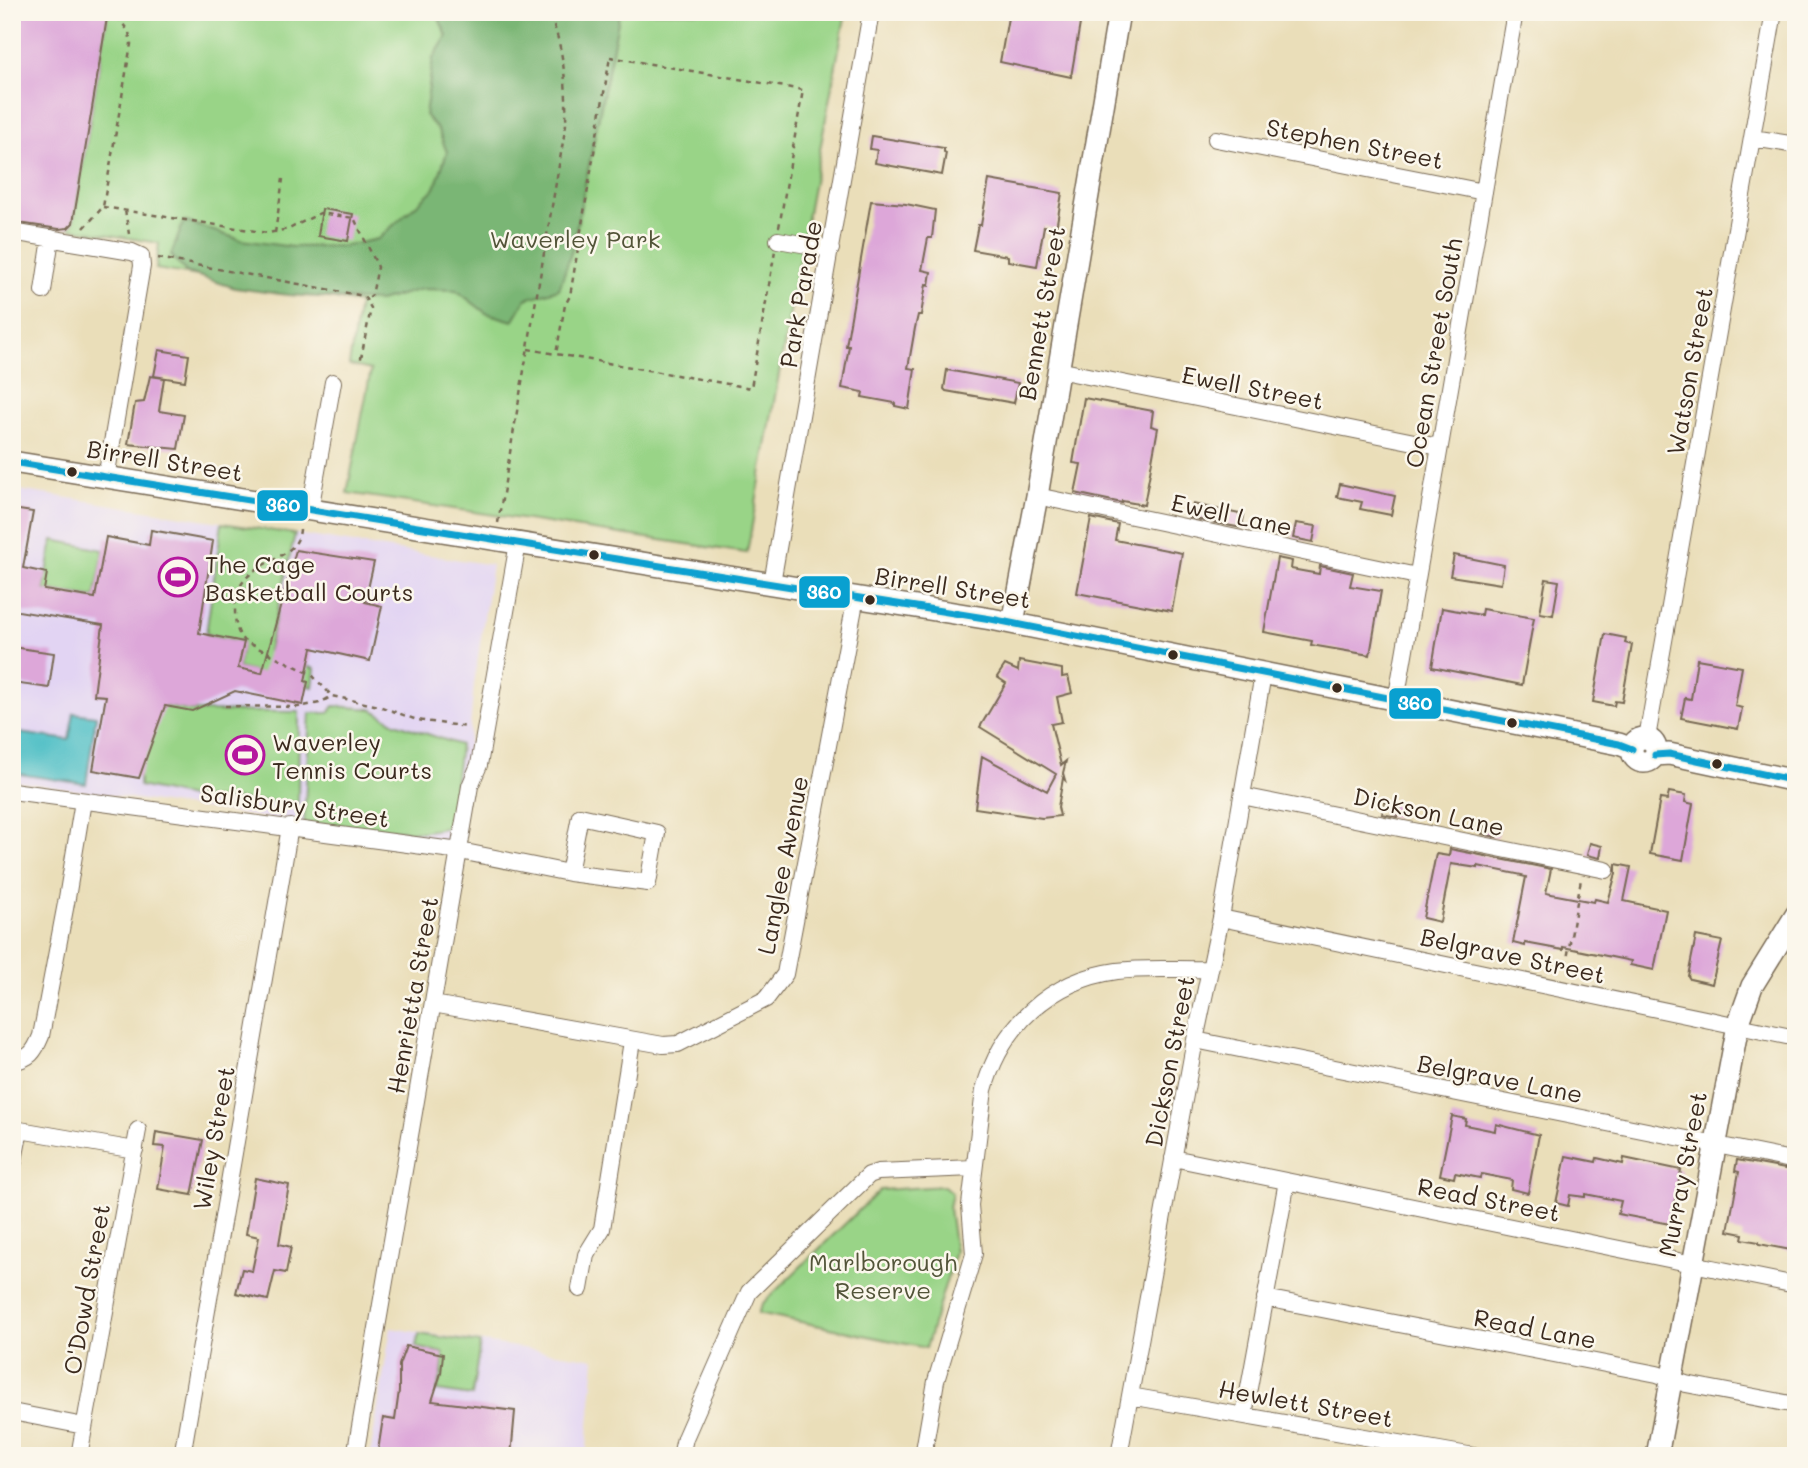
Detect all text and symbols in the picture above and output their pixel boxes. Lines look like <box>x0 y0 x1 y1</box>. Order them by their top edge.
street label: Stephen Street <box>1264 111 1446 175</box>
street label: Park Parade <box>772 218 828 370</box>
park label: Waverley Park <box>489 223 661 254</box>
street label: Bennett Street <box>1010 223 1072 403</box>
street label: Ocean Street South <box>1398 236 1468 470</box>
street label: Watson Street <box>1659 285 1719 457</box>
street label: Ewell Street <box>1180 358 1326 416</box>
street label: Birrell Street <box>85 432 245 488</box>
unlabelled marker <box>65 465 79 479</box>
street label: Ewell Lane <box>1169 486 1295 542</box>
line badge: 360 <box>256 489 309 522</box>
text: 360 <box>265 492 301 517</box>
place label: The Cage Basketball Courts <box>205 548 413 607</box>
unlabelled marker <box>587 548 601 562</box>
sports icon: The Cage Basketball Courts <box>157 556 199 598</box>
street label: Birrell Street <box>873 559 1033 615</box>
line badge: 360 <box>798 575 851 609</box>
text: 360 <box>806 579 842 604</box>
unlabelled marker <box>863 593 877 607</box>
unlabelled marker <box>1166 648 1180 662</box>
unlabelled marker <box>1330 681 1344 695</box>
line badge: 360 <box>1388 687 1442 720</box>
text: 360 <box>1397 690 1433 715</box>
unlabelled marker <box>1505 716 1519 730</box>
place label: Waverley Tennis Courts <box>272 726 432 785</box>
sports icon: Waverley Tennis Courts <box>224 734 266 776</box>
unlabelled marker <box>1710 757 1724 771</box>
street label: Langlee Avenue <box>749 773 815 957</box>
street label: Salisbury Street <box>198 776 392 834</box>
street label: Dickson Lane <box>1351 780 1507 842</box>
street label: Henrietta Street <box>379 894 445 1096</box>
street label: Belgrave Street <box>1418 920 1608 990</box>
street label: Dickson Street <box>1137 973 1201 1149</box>
street label: Belgrave Lane <box>1415 1047 1585 1109</box>
street label: Wiley Street <box>185 1063 241 1213</box>
street label: Murray Street <box>1651 1089 1713 1259</box>
street label: Read Street <box>1415 1170 1563 1228</box>
street label: O'Dowd Street <box>56 1201 116 1377</box>
park label: Marlborough Reserve <box>809 1246 957 1305</box>
street label: Read Lane <box>1471 1301 1599 1355</box>
street label: Hewlett Street <box>1216 1372 1396 1434</box>

